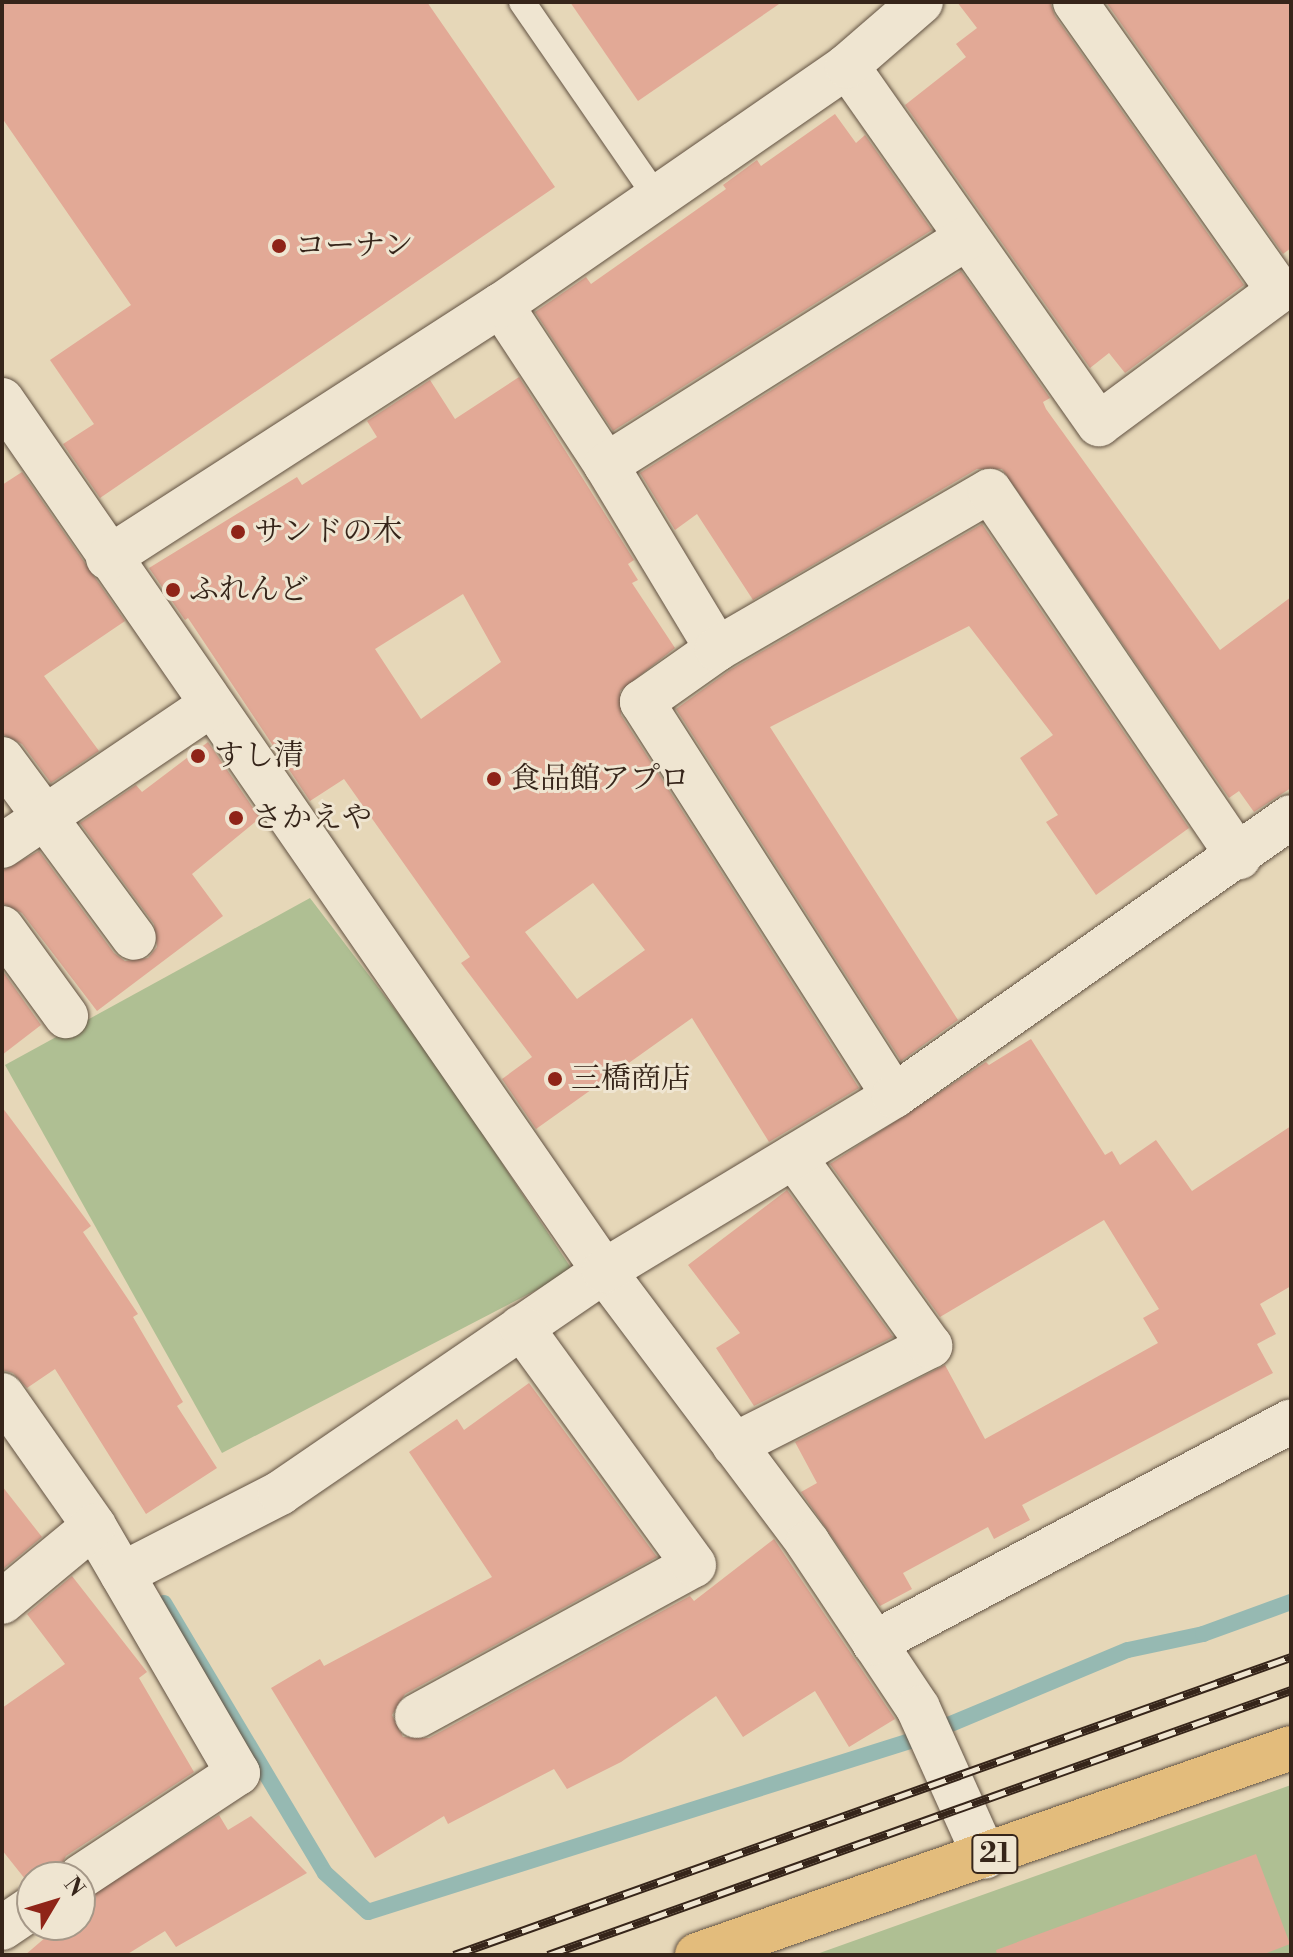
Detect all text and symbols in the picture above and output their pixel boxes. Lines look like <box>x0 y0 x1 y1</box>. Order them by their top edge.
place label: コーナン <box>295 228 415 264</box>
marker: コーナン <box>270 237 288 255</box>
place label: サンドの木 <box>254 514 404 550</box>
marker: サンドの木 <box>229 523 247 541</box>
place label: ふれんど <box>189 572 309 608</box>
marker: ふれんど <box>164 581 182 599</box>
place label: すし清 <box>214 738 304 774</box>
marker: すし清 <box>189 747 207 765</box>
place label: 食品館アプロ <box>510 761 690 797</box>
marker: 食品館アプロ <box>485 770 503 788</box>
place label: さかえや <box>252 800 372 836</box>
marker: さかえや <box>227 809 245 827</box>
place label: 三橋商店 <box>571 1061 691 1097</box>
marker: 三橋商店 <box>546 1070 564 1088</box>
road number: 21 <box>971 1830 1019 1878</box>
north arrow <box>16 1861 96 1941</box>
text: N <box>58 1872 90 1902</box>

